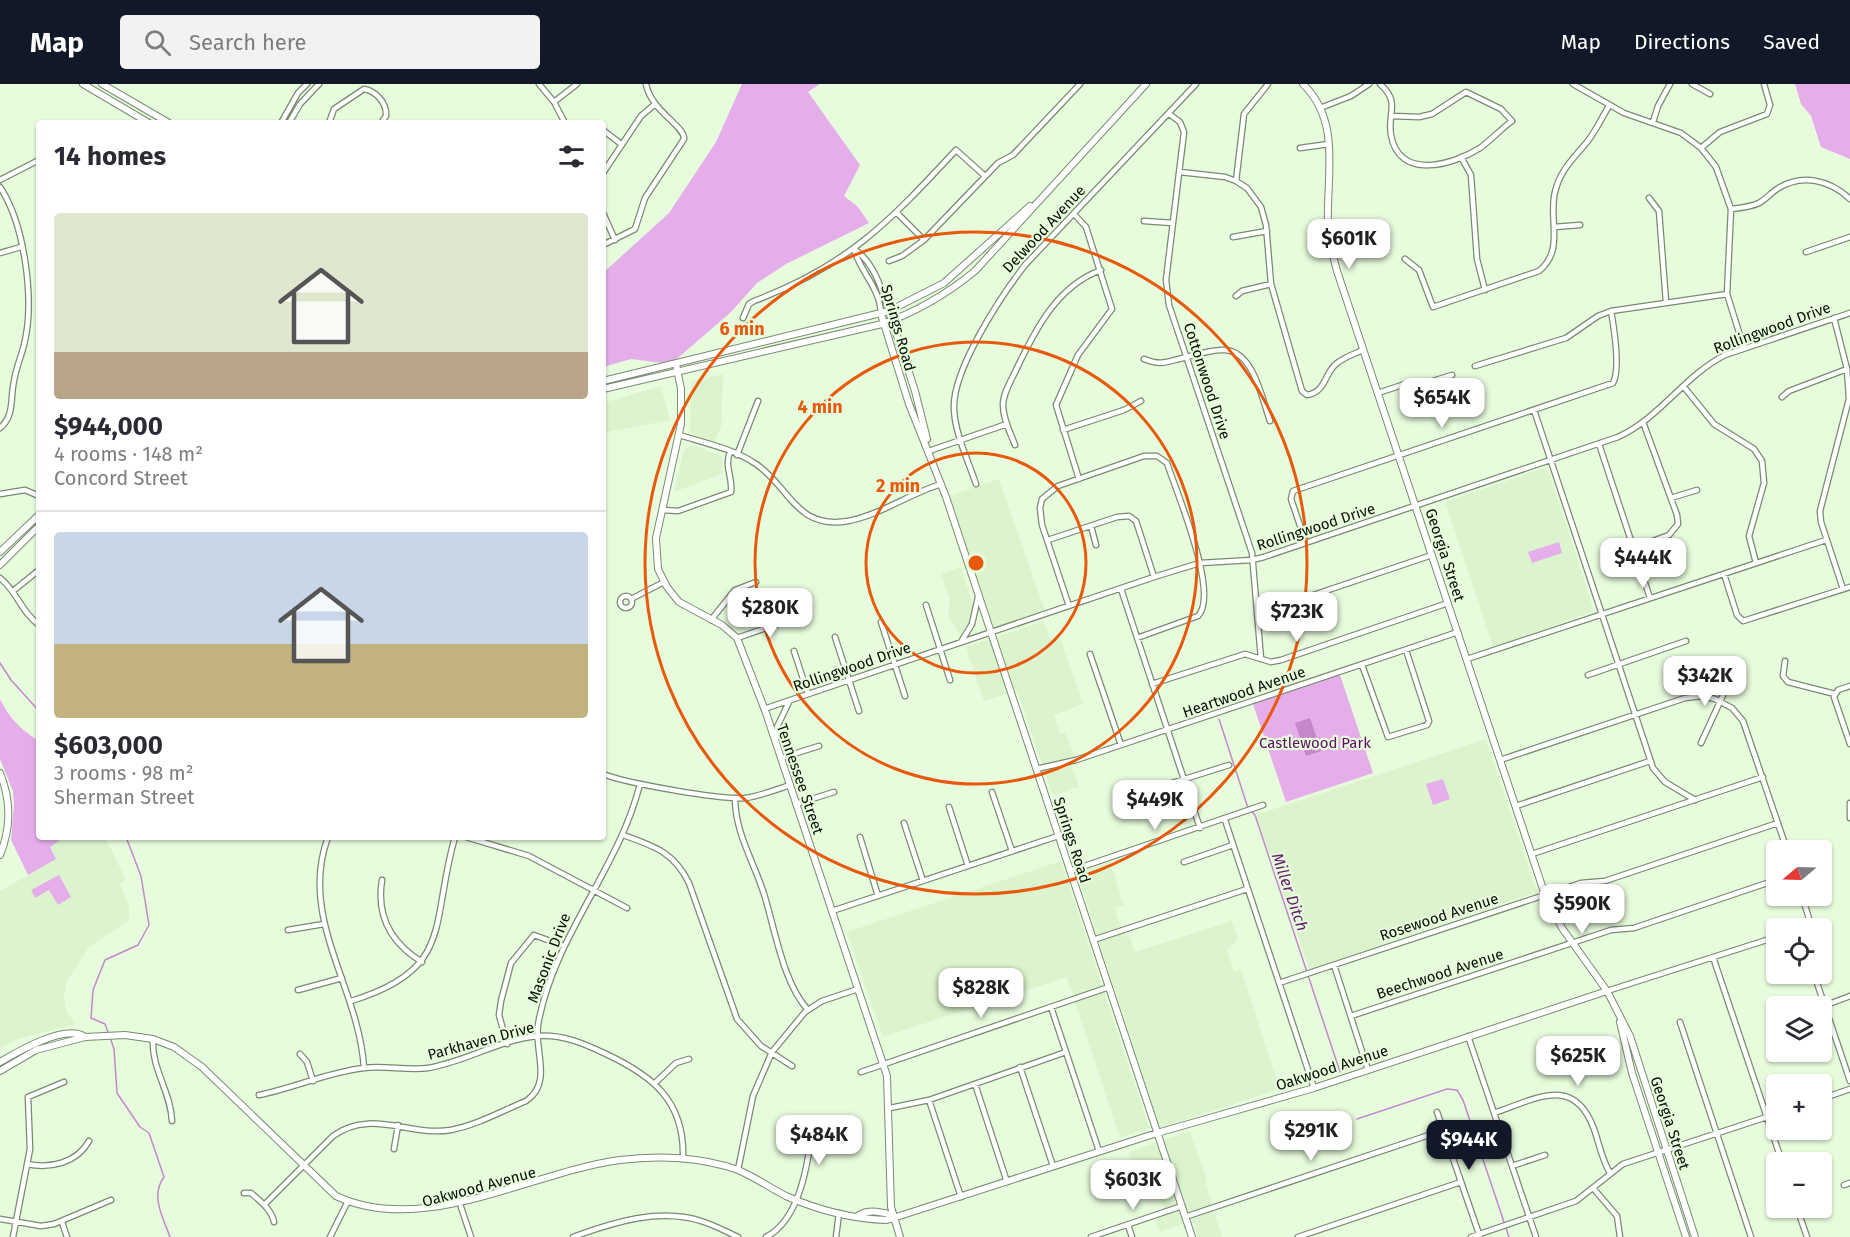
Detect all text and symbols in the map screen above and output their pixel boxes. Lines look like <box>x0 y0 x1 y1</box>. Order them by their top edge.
search box <box>120 15 540 69</box>
text: Map <box>30 26 84 59</box>
icon: search <box>141 26 174 59</box>
text: Search here <box>189 29 307 56</box>
text: Map <box>1561 29 1601 55</box>
text: Directions <box>1634 29 1730 55</box>
text: Saved <box>1763 29 1820 55</box>
icon: filters <box>555 140 588 173</box>
text: 14 homes <box>54 141 166 172</box>
street label: Delwood Avenue <box>999 181 1089 277</box>
pin: $601K <box>1307 219 1391 270</box>
text: $601K <box>1321 226 1377 250</box>
icon: home <box>267 252 375 360</box>
street label: Springs Road <box>877 283 919 373</box>
street label: Rollingwood Drive <box>1711 298 1833 358</box>
text: 6 min <box>719 318 765 340</box>
street label: Cottonwood Drive <box>1180 320 1234 442</box>
pin: $654K <box>1400 378 1484 429</box>
text: $654K <box>1414 385 1470 409</box>
text: 4 min <box>797 396 843 418</box>
text: $944,000 <box>54 411 163 442</box>
text: 4 rooms · 148 m² <box>54 442 203 466</box>
text: Concord Street <box>54 466 188 490</box>
text: 2 min <box>876 475 920 497</box>
street label: Rollingwood Drive <box>1254 499 1378 555</box>
street label: Georgia Street <box>1421 506 1469 604</box>
pin: $444K <box>1601 538 1685 589</box>
text: $444K <box>1614 545 1672 569</box>
centre of rings <box>966 553 986 573</box>
icon: home <box>267 571 375 679</box>
pin: $280K <box>728 588 812 639</box>
pin: $723K <box>1255 592 1339 643</box>
text: $280K <box>741 595 799 619</box>
text: $723K <box>1270 599 1324 623</box>
street label: Rollingwood Drive <box>791 638 913 696</box>
pin: $342K <box>1663 656 1747 707</box>
street label: Heartwood Avenue <box>1180 663 1308 721</box>
text: $342K <box>1677 663 1733 687</box>
street label: Tennessee Street <box>773 721 828 837</box>
text: $603,000 <box>54 730 163 761</box>
park label: Castlewood Park <box>1259 734 1371 752</box>
text: 3 rooms · 98 m² <box>54 761 194 785</box>
pin: $449K <box>1113 780 1197 831</box>
text: Sherman Street <box>54 785 195 809</box>
text: $449K <box>1126 787 1184 811</box>
street label: Springs Road <box>1050 795 1094 885</box>
north arrow <box>1766 840 1832 906</box>
map controls <box>1766 840 1832 1218</box>
water label: Miller Ditch <box>1268 850 1312 934</box>
pin: $590K <box>1540 884 1624 935</box>
street label: Rosewood Avenue <box>1377 889 1501 945</box>
text: $590K <box>1554 891 1610 915</box>
street label: Masonic Drive <box>524 911 574 1005</box>
button: locate <box>1766 918 1832 984</box>
street label: Beechwood Avenue <box>1374 945 1506 1003</box>
pin: $828K <box>939 968 1023 1019</box>
text: $828K <box>952 975 1010 999</box>
button: layers <box>1766 996 1832 1062</box>
street label: Parkhaven Drive <box>426 1018 536 1064</box>
pin: $625K <box>1536 1036 1620 1087</box>
street label: Oakwood Avenue <box>1274 1041 1390 1095</box>
text: $625K <box>1550 1043 1606 1067</box>
street label: Georgia Street <box>1646 1074 1694 1172</box>
button: + <box>1766 1074 1832 1140</box>
pin: $291K <box>1269 1111 1353 1162</box>
pin: $484K <box>777 1115 861 1166</box>
text: $291K <box>1284 1118 1338 1142</box>
pin: $944K <box>1427 1120 1511 1171</box>
text: $484K <box>790 1122 848 1146</box>
text: $944K <box>1441 1127 1497 1151</box>
button: − <box>1766 1152 1832 1218</box>
pin: $603K <box>1091 1160 1175 1211</box>
street label: Oakwood Avenue <box>420 1163 538 1211</box>
text: $603K <box>1105 1167 1161 1191</box>

